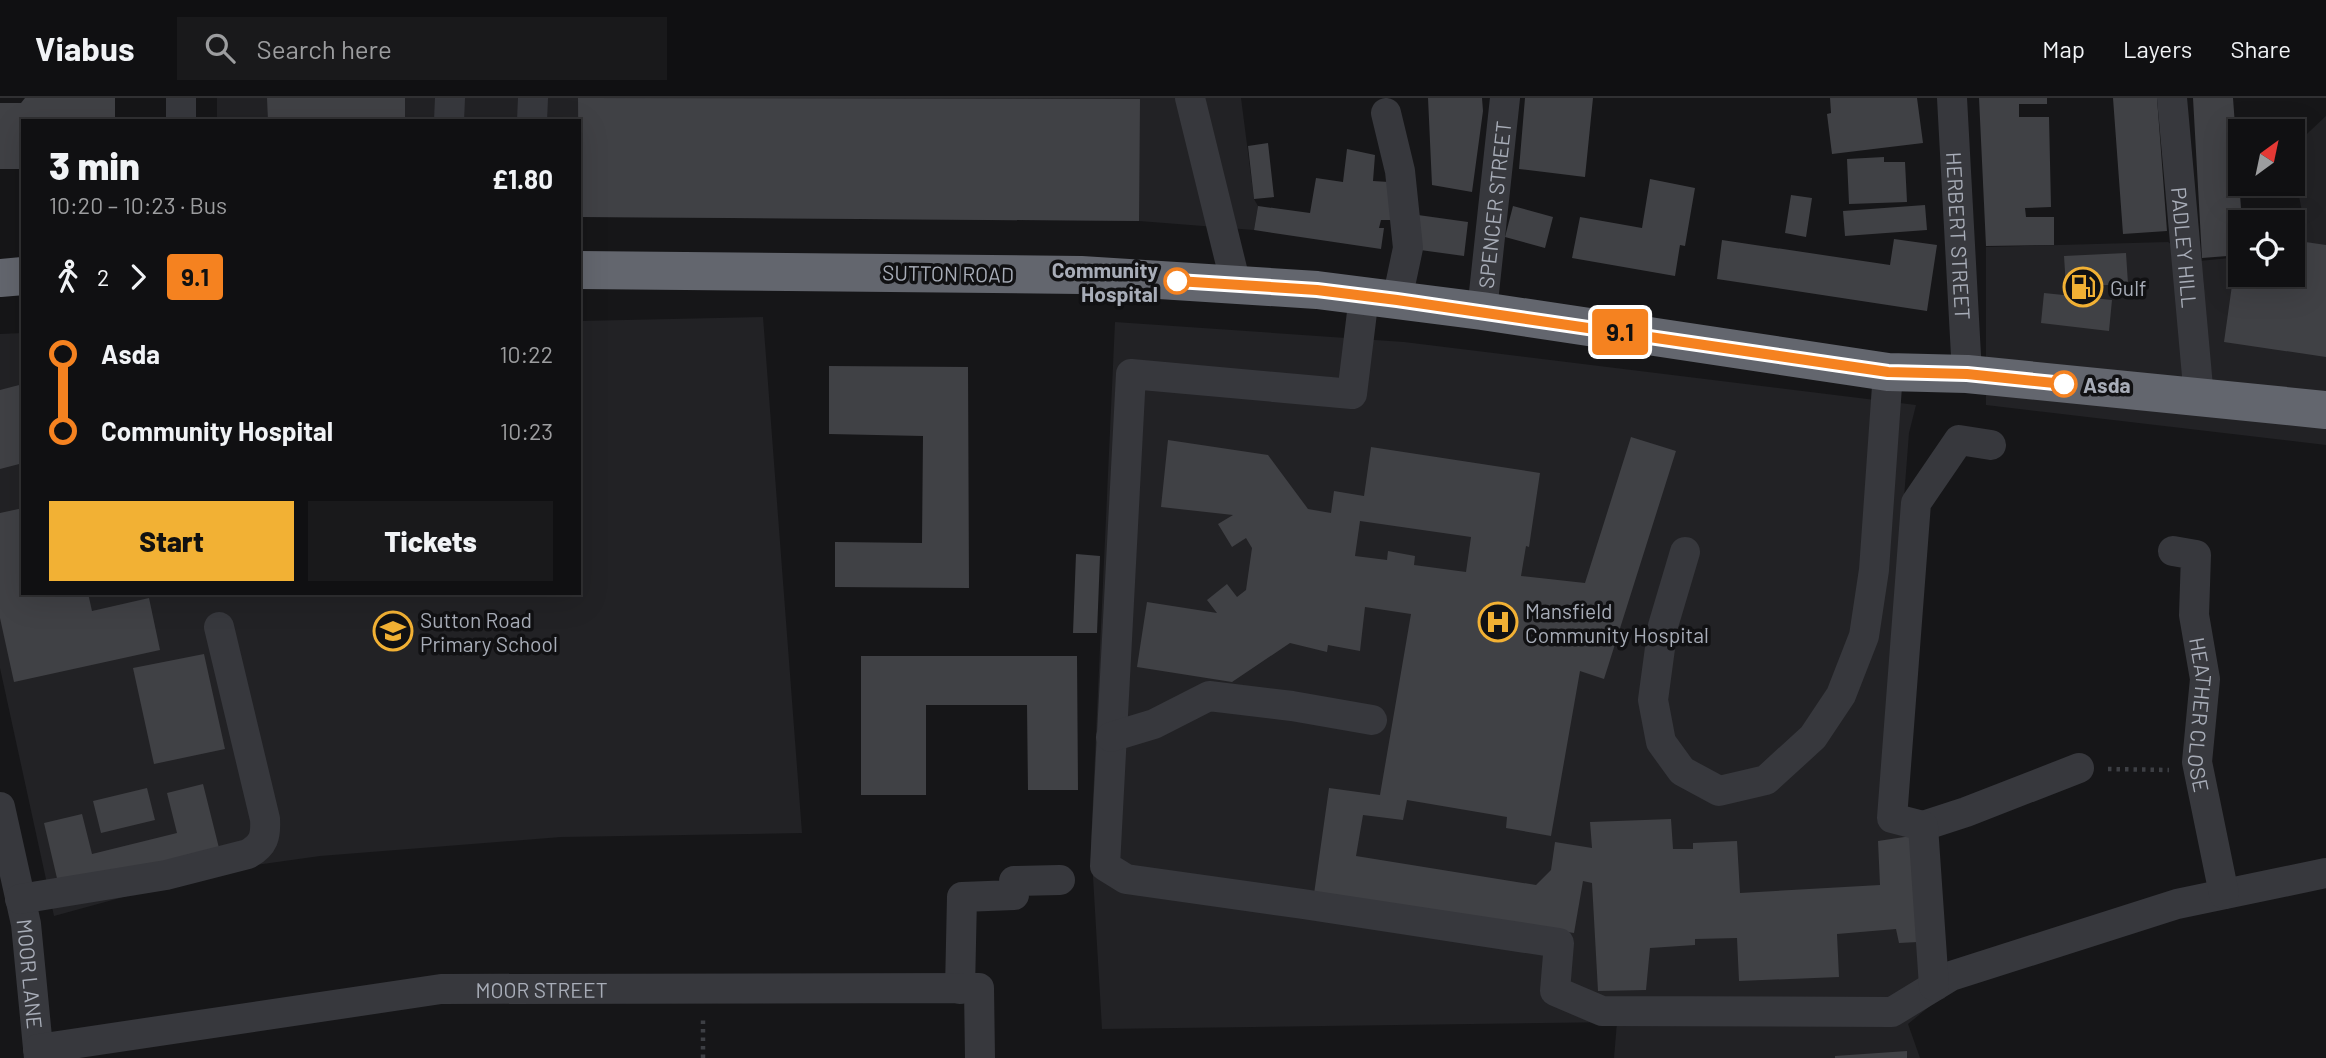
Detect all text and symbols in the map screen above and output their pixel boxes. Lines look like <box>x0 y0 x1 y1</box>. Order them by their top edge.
search box <box>177 17 667 80</box>
text: Viabus <box>35 28 135 68</box>
icon: search <box>201 29 239 67</box>
text: Search here <box>257 33 392 64</box>
text: Map <box>2042 34 2085 63</box>
text: Layers <box>2123 34 2192 63</box>
text: Share <box>2230 34 2291 63</box>
north arrow <box>2228 119 2305 196</box>
map controls <box>2228 119 2305 287</box>
street label: SPENCER STREET <box>1472 120 1515 290</box>
text: 3 min <box>49 142 140 188</box>
street label: HERBERT STREET <box>1942 151 1977 321</box>
text: £1.80 <box>492 163 553 194</box>
street label: PADLEY HILL <box>2168 186 2203 309</box>
text: 10:20 – 10:23 · Bus <box>49 191 227 219</box>
button: locate <box>2228 210 2305 287</box>
place label: Community Hospital <box>1052 257 1158 306</box>
icon: walk <box>49 258 87 296</box>
icon: forward <box>119 258 157 296</box>
street label: SUTTON ROAD <box>882 259 1014 287</box>
text: 9.1 <box>181 262 209 291</box>
text: 2 <box>97 263 109 291</box>
fuel station icon: Gulf <box>2062 266 2104 308</box>
marker: Community Hospital <box>1164 268 1190 294</box>
place label: Gulf <box>2110 275 2146 300</box>
line badge: 9.1 <box>1580 309 1660 355</box>
text: 9.1 <box>1606 317 1634 346</box>
text: Asda <box>101 338 160 369</box>
text: 10:22 <box>500 340 553 368</box>
marker: Asda <box>2051 371 2077 397</box>
place label: Asda <box>2083 372 2131 397</box>
text: Community Hospital <box>101 415 333 446</box>
text: 10:23 <box>500 417 553 445</box>
button: Start <box>49 501 294 581</box>
button: Tickets <box>308 501 553 581</box>
place label: Mansfield Community Hospital <box>1525 598 1709 647</box>
hospital icon: Mansfield Community Hospital <box>1477 601 1519 643</box>
place label: Sutton Road Primary School <box>420 607 558 656</box>
school or university icon: Sutton Road Primary School <box>372 610 414 652</box>
street label: HEATHER CLOSE <box>2184 635 2218 794</box>
street label: MOOR LANE <box>13 918 49 1030</box>
street label: MOOR STREET <box>475 976 608 1001</box>

